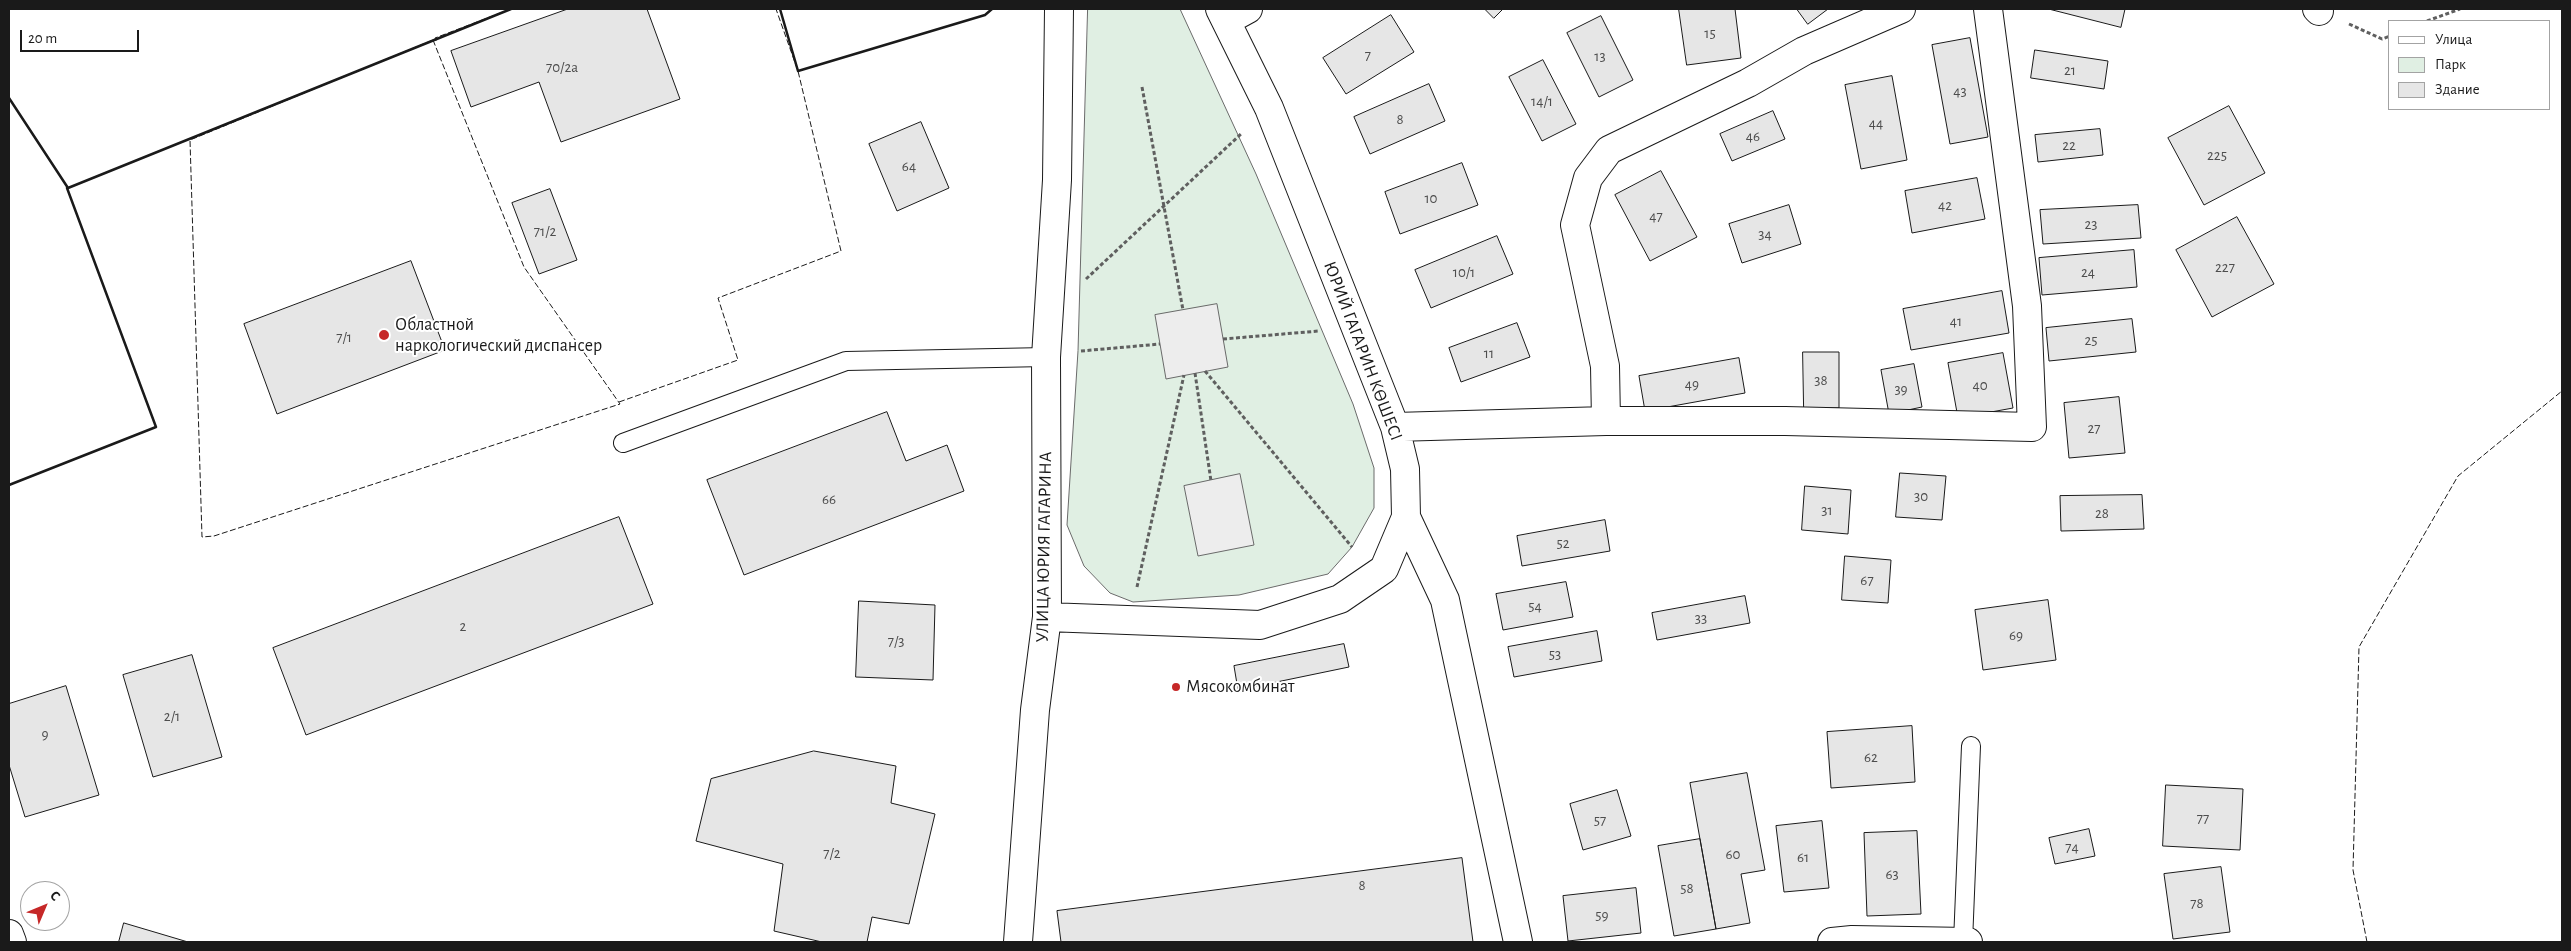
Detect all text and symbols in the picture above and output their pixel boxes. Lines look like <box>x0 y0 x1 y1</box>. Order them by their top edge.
scale bar <box>22 20 141 52</box>
legend <box>2388 20 2551 110</box>
house number: 15 <box>1704 24 1716 42</box>
text: 20 m <box>28 31 57 46</box>
text: Улица <box>2435 32 2472 47</box>
house number: 7 <box>1365 46 1371 64</box>
house number: 13 <box>1594 47 1606 65</box>
text: Парк <box>2435 57 2466 72</box>
house number: 70/2а <box>546 58 578 76</box>
house number: 21 <box>2064 61 2076 79</box>
house number: 43 <box>1953 82 1967 100</box>
text: Здание <box>2435 82 2480 97</box>
house number: 14/1 <box>1531 92 1553 110</box>
house number: 8 <box>1396 110 1404 128</box>
house number: 44 <box>1869 114 1883 132</box>
house number: 46 <box>1746 127 1760 145</box>
house number: 22 <box>2062 136 2076 154</box>
house number: 225 <box>2207 146 2227 164</box>
house number: 64 <box>902 157 916 175</box>
house number: 10 <box>1424 189 1438 207</box>
house number: 42 <box>1938 196 1952 214</box>
house number: 47 <box>1649 207 1663 225</box>
house number: 23 <box>2084 215 2098 233</box>
house number: 71/2 <box>534 222 556 240</box>
house number: 34 <box>1758 225 1772 243</box>
street label: ЮРИЙ ГАГАРИН КӨШЕСІ <box>1319 258 1407 444</box>
house number: 227 <box>2215 258 2235 276</box>
house number: 10/1 <box>1453 263 1475 281</box>
house number: 24 <box>2081 263 2095 281</box>
house number: 41 <box>1950 312 1962 330</box>
place label: Областной наркологический диспансер <box>395 314 602 356</box>
house number: 7/1 <box>336 328 352 346</box>
marker: Областной наркологический диспансер <box>377 328 391 342</box>
house number: 25 <box>2084 331 2098 349</box>
house number: 11 <box>1484 344 1494 362</box>
house number: 38 <box>1814 371 1828 389</box>
house number: 49 <box>1685 375 1699 393</box>
house number: 40 <box>1972 376 1988 394</box>
house number: 39 <box>1894 380 1908 398</box>
house number: 27 <box>2087 419 2101 437</box>
street label: УЛИЦА ЮРИЯ ГАГАРИНА <box>1032 451 1056 643</box>
house number: 30 <box>1914 487 1928 505</box>
house number: 66 <box>822 490 836 508</box>
house number: 31 <box>1821 501 1833 519</box>
house number: 28 <box>2095 504 2109 522</box>
house number: 52 <box>1556 534 1570 552</box>
house number: 67 <box>1860 571 1874 589</box>
house number: 54 <box>1528 597 1542 615</box>
house number: 33 <box>1695 609 1707 627</box>
house number: 2 <box>460 617 466 635</box>
house number: 69 <box>2009 626 2023 644</box>
house number: 7/3 <box>888 632 904 650</box>
house number: 53 <box>1549 645 1561 663</box>
place label: Мясокомбинат <box>1186 676 1294 698</box>
marker: Мясокомбинат <box>1170 681 1182 693</box>
house number: 2/1 <box>164 707 180 725</box>
house number: 9 <box>41 725 49 743</box>
house number: 62 <box>1864 748 1878 766</box>
house number: 77 <box>2197 809 2209 827</box>
house number: 57 <box>1594 811 1606 829</box>
house number: 74 <box>2065 838 2079 856</box>
house number: 7/2 <box>823 844 841 862</box>
house number: 60 <box>1726 845 1740 863</box>
house number: 61 <box>1797 848 1809 866</box>
house number: 63 <box>1885 865 1899 883</box>
house number: 8 <box>1358 876 1366 894</box>
house number: 58 <box>1680 879 1694 897</box>
north arrow <box>20 881 70 931</box>
text: С <box>47 888 63 904</box>
house number: 78 <box>2190 894 2204 912</box>
house number: 59 <box>1595 906 1609 924</box>

